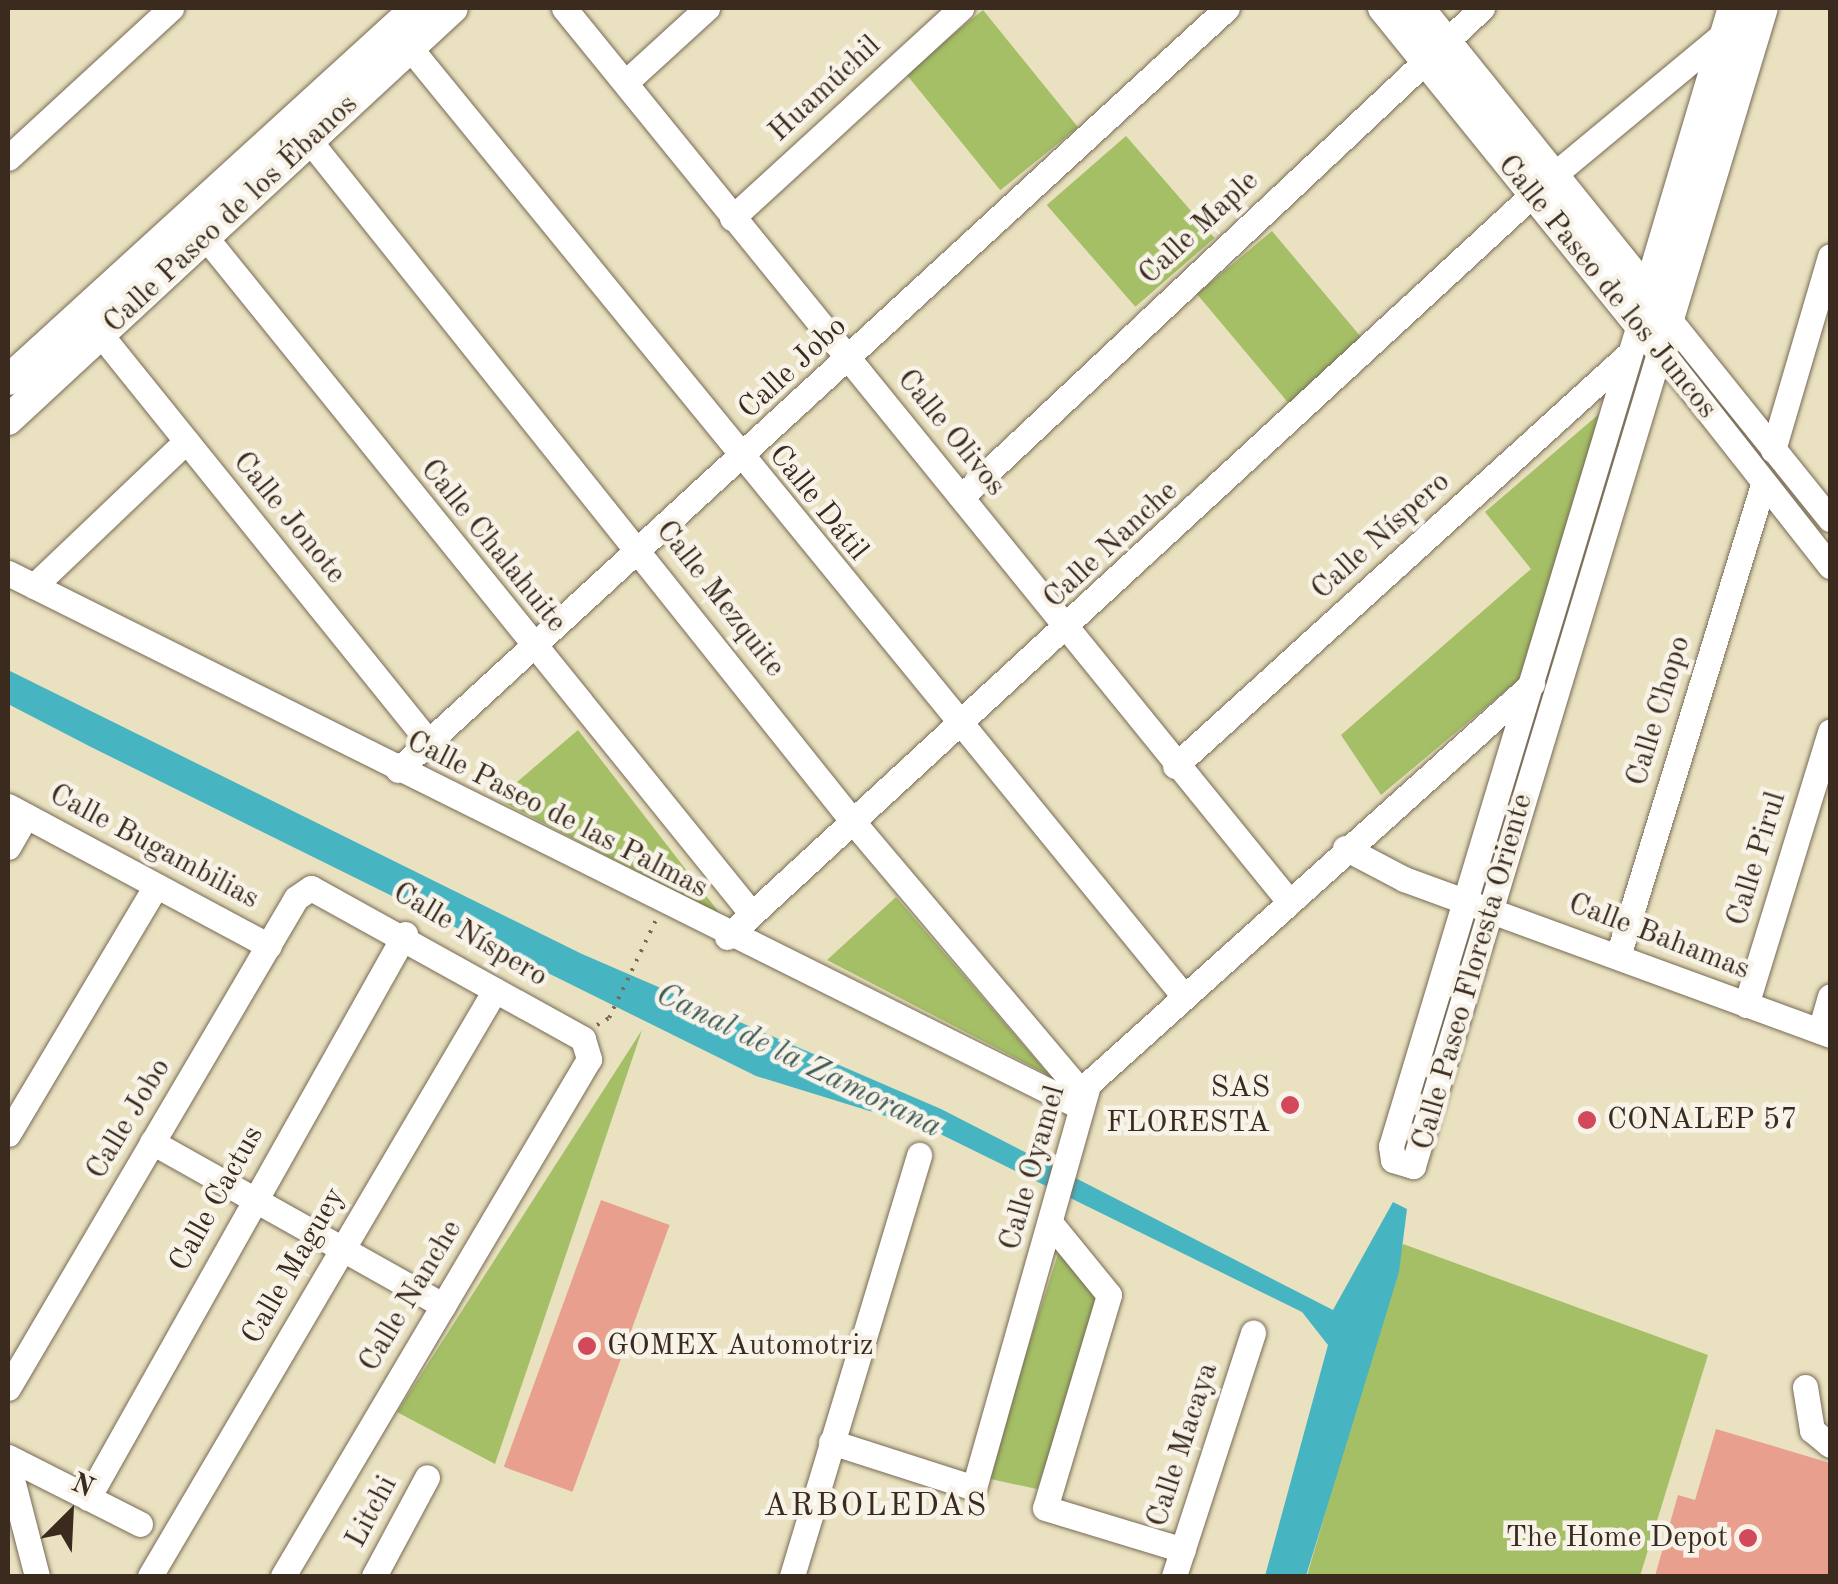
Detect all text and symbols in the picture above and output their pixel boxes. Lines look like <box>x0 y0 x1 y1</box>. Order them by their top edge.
street label: Huamúchil <box>762 28 888 150</box>
street label: Calle Paseo de los Ébanos <box>96 87 366 341</box>
street label: Calle Paseo de los Juncos <box>1489 148 1725 426</box>
street label: Calle Maple <box>1132 163 1266 293</box>
street label: Calle Jobo <box>731 309 855 427</box>
street label: Calle Olivos <box>889 362 1013 504</box>
street label: Calle Dátil <box>761 438 875 568</box>
street label: Calle Jonote <box>225 445 353 591</box>
street label: Calle Chalahuite <box>412 452 574 640</box>
street label: Calle Níspero <box>1304 464 1458 608</box>
street label: Calle Nanche <box>1036 474 1186 616</box>
street label: Calle Mezquite <box>648 513 792 685</box>
street label: Calle Chopo <box>1619 632 1699 790</box>
street label: Calle Paseo de las Palmas <box>400 723 714 907</box>
street label: Calle Bugambilias <box>43 777 265 917</box>
street label: Calle Pirul <box>1720 788 1794 930</box>
street label: Calle Paseo Floresta Oriente <box>1405 790 1541 1154</box>
street label: Calle Níspero <box>386 875 554 995</box>
street label: Calle Bahamas <box>1563 886 1755 988</box>
water label: Canal de la Zamorana <box>649 976 947 1148</box>
street label: Calle Jobo <box>79 1052 179 1186</box>
place label: SAS FLORESTA <box>1106 1070 1270 1140</box>
street label: Calle Oyamel <box>992 1081 1074 1255</box>
marker: SAS FLORESTA <box>1279 1094 1301 1116</box>
place label: CONALEP 57 <box>1607 1102 1798 1138</box>
marker: CONALEP 57 <box>1576 1109 1598 1131</box>
street label: Calle Cactus <box>162 1120 272 1278</box>
street label: Calle Maguey <box>235 1181 353 1351</box>
street label: Calle Nanche <box>352 1214 470 1378</box>
place label: GOMEX Automotriz <box>607 1328 873 1364</box>
marker: GOMEX Automotriz <box>576 1335 598 1357</box>
street label: Calle Macaya <box>1140 1358 1226 1532</box>
north arrow <box>20 1464 120 1564</box>
text: N <box>67 1469 98 1504</box>
street label: Litchi <box>338 1470 406 1554</box>
district label: ARBOLEDAS <box>763 1488 989 1526</box>
place label: The Home Depot <box>1505 1520 1728 1556</box>
marker: The Home Depot <box>1737 1527 1759 1549</box>

